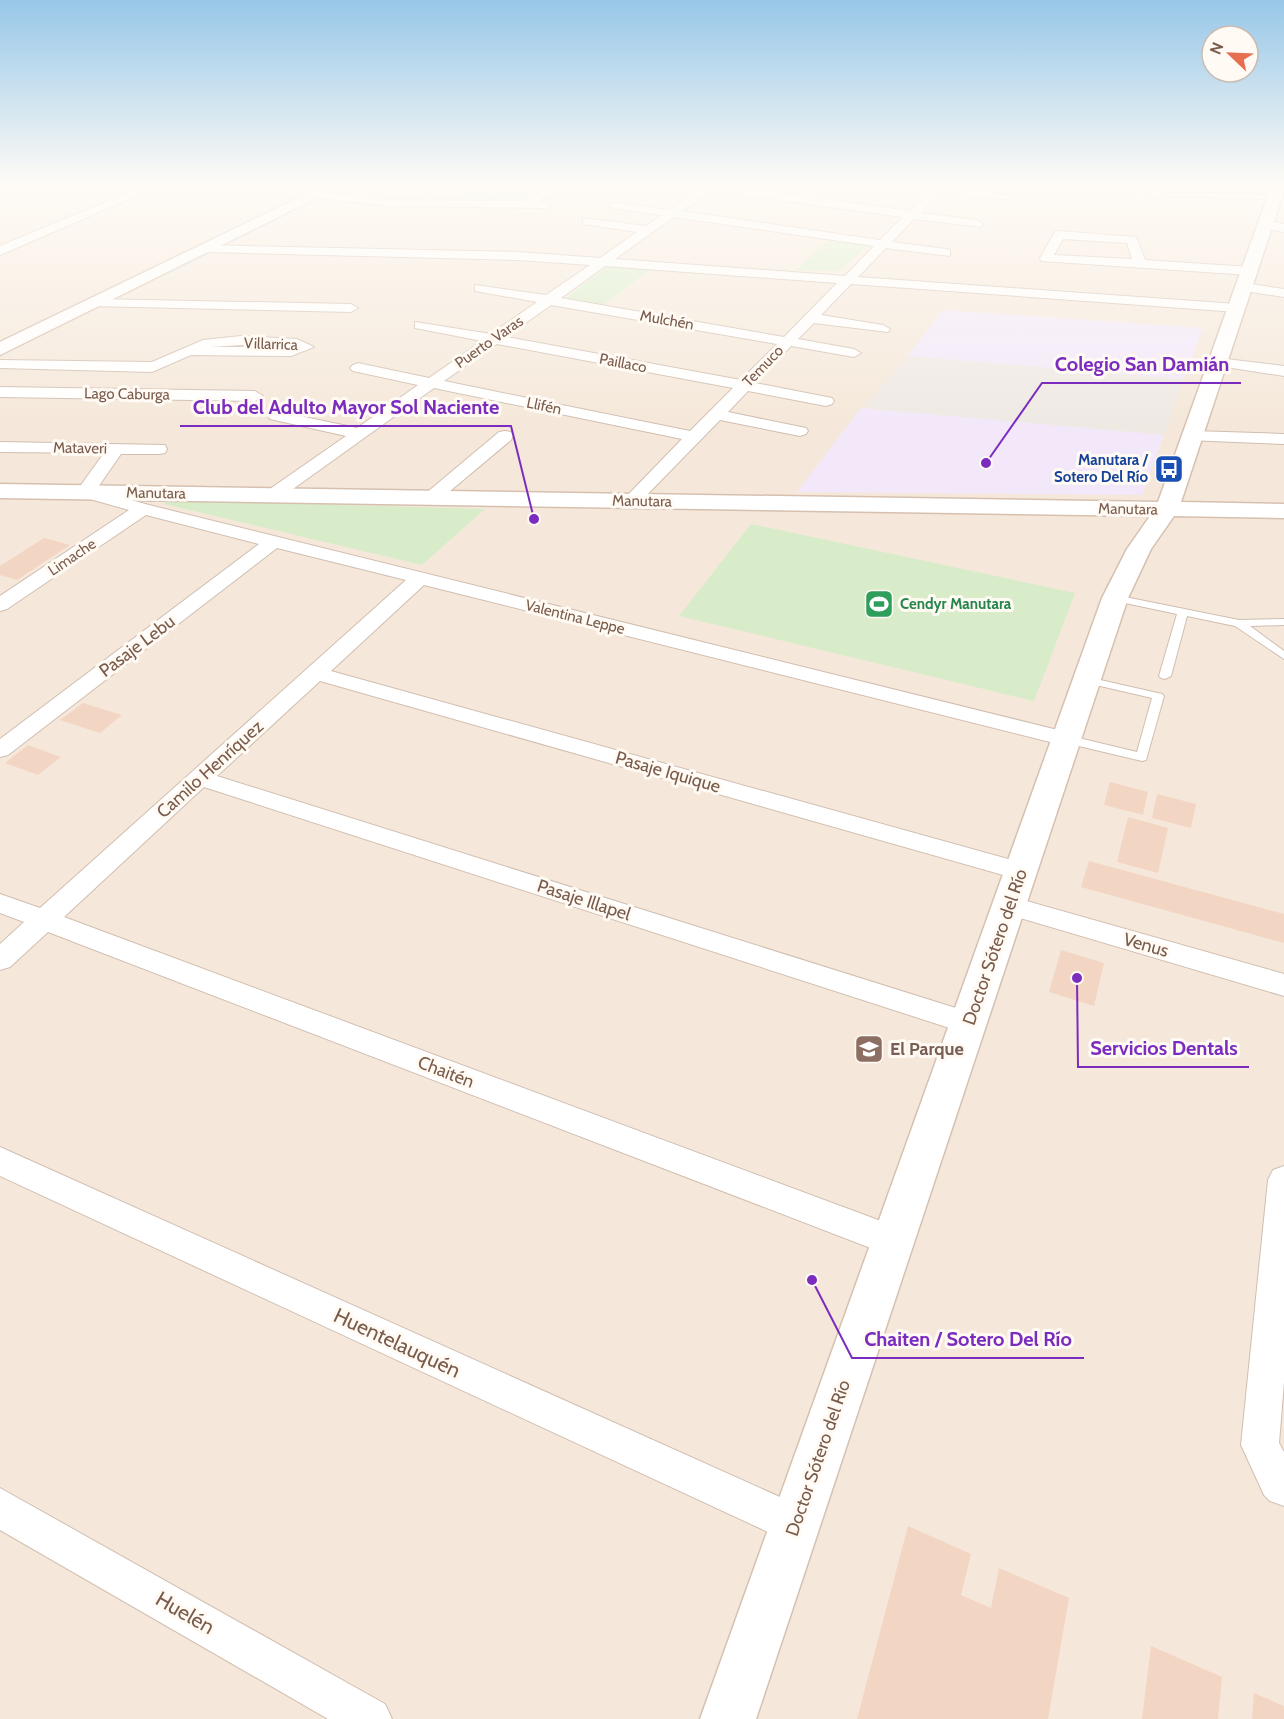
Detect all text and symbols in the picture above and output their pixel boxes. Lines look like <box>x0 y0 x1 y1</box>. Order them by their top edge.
north arrow <box>1200 24 1260 84</box>
text: N <box>1206 39 1228 57</box>
street label: Mulchén <box>639 306 695 334</box>
street label: Puerto Varas <box>451 312 527 372</box>
street label: Villarrica <box>244 334 299 354</box>
street label: Temuco <box>739 342 787 390</box>
callout: Colegio San Damián <box>1042 345 1241 383</box>
street label: Paillaco <box>598 350 648 376</box>
text: Colegio San Damián <box>1055 352 1229 376</box>
street label: Lago Caburga <box>84 384 171 404</box>
callout: Club del Adulto Mayor Sol Naciente <box>180 388 511 426</box>
street label: Llifén <box>525 394 563 418</box>
text: Club del Adulto Mayor Sol Naciente <box>193 395 499 419</box>
street label: Mataveri <box>53 439 107 457</box>
place label: Manutara / Sotero Del Río <box>1054 451 1149 486</box>
bus stop icon: Manutara / Sotero Del Río <box>1153 453 1185 485</box>
street label: Manutara <box>126 483 187 503</box>
street label: Manutara <box>612 491 673 511</box>
street label: Manutara <box>1098 499 1159 519</box>
street label: Limache <box>45 534 100 579</box>
sports icon: Cendyr Manutara <box>863 588 895 620</box>
place label: Cendyr Manutara <box>900 595 1012 613</box>
street label: Valentina Leppe <box>523 596 627 638</box>
street label: Pasaje Lebu <box>95 610 179 682</box>
street label: Camilo Henríquez <box>152 715 268 823</box>
street label: Pasaje Iquique <box>613 747 723 797</box>
street label: Doctor Sótero del Río <box>958 866 1032 1028</box>
street label: Pasaje Illapel <box>535 875 634 926</box>
street label: Venus <box>1121 928 1171 962</box>
callout: Servicios Dentals <box>1078 1029 1249 1067</box>
school or university icon: El Parque <box>853 1033 885 1065</box>
text: Servicios Dentals <box>1090 1036 1238 1060</box>
place label: El Parque <box>890 1038 964 1060</box>
street label: Chaitén <box>415 1051 477 1093</box>
street label: Huentelauquén <box>330 1302 465 1383</box>
callout: Chaiten / Sotero Del Río <box>852 1320 1084 1358</box>
text: Chaiten / Sotero Del Río <box>864 1327 1072 1351</box>
street label: Doctor Sótero del Río <box>781 1377 855 1539</box>
street label: Huelén <box>151 1586 219 1639</box>

